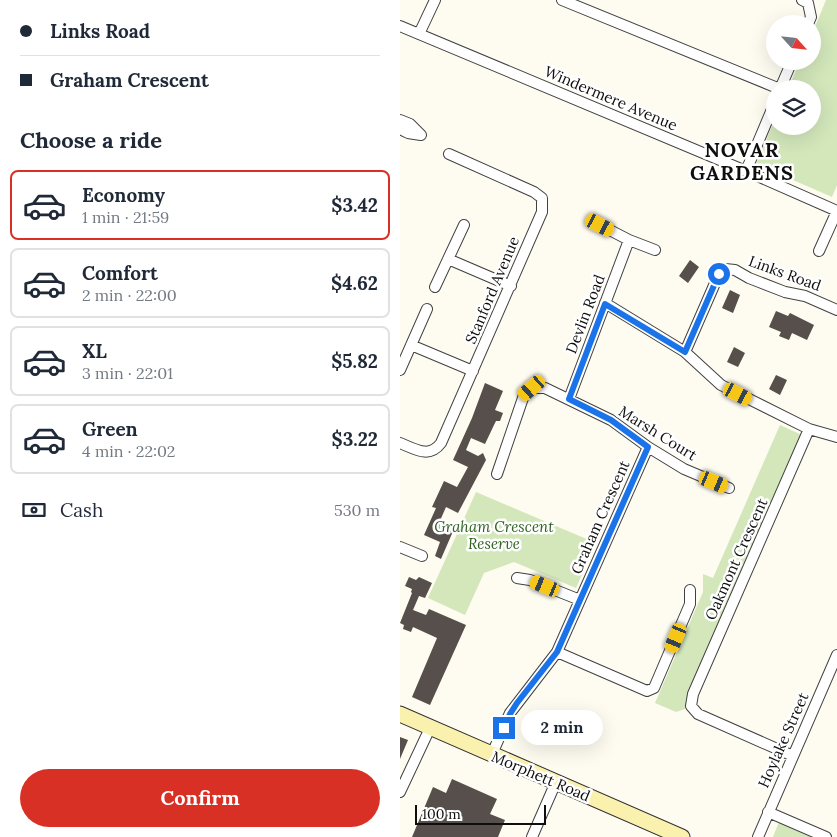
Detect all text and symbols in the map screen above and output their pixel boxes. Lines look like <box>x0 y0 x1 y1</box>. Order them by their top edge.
north arrow <box>766 15 821 70</box>
map controls <box>766 15 821 135</box>
text: Links Road <box>50 19 150 43</box>
street label: Windermere Avenue <box>542 61 680 135</box>
text: Graham Crescent <box>50 68 209 92</box>
button: layers <box>766 80 821 135</box>
text: Choose a ride <box>20 126 162 154</box>
district label: NOVAR GARDENS <box>690 137 794 185</box>
icon: car <box>22 183 67 228</box>
text: Economy <box>82 183 165 207</box>
text: $3.42 <box>331 193 378 217</box>
text: 1 min · 21:59 <box>82 207 169 227</box>
car <box>583 212 616 238</box>
street label: Stanford Avenue <box>461 233 523 347</box>
street label: Links Road <box>746 251 824 295</box>
icon: car <box>22 261 67 306</box>
text: Comfort <box>82 261 158 285</box>
route start <box>708 263 730 285</box>
text: $4.62 <box>331 271 378 295</box>
street label: Devlin Road <box>561 272 609 356</box>
text: 2 min · 22:00 <box>82 285 177 305</box>
icon: car <box>22 339 67 384</box>
text: XL <box>82 339 107 363</box>
text: $5.82 <box>331 349 378 373</box>
text: 3 min · 22:01 <box>82 363 173 383</box>
car <box>515 372 548 404</box>
car <box>721 381 754 407</box>
street label: Marsh Court <box>615 401 701 465</box>
icon: car <box>22 417 67 462</box>
text: Green <box>82 417 138 441</box>
text: $3.22 <box>332 427 378 451</box>
text: 4 min · 22:02 <box>82 441 175 461</box>
street label: Graham Crescent <box>566 457 634 577</box>
car <box>697 469 730 495</box>
street label: Oakmont Crescent <box>701 495 771 623</box>
icon: cash <box>20 496 48 524</box>
text: Cash <box>60 498 103 522</box>
text: 530 m <box>334 500 380 520</box>
park label: Graham Crescent Reserve <box>434 517 554 553</box>
car <box>528 573 561 599</box>
car <box>663 621 688 655</box>
street label: Hoylake Street <box>754 689 813 791</box>
callout: 2 min <box>522 710 604 746</box>
route end <box>493 717 515 739</box>
text: 2 min <box>541 717 583 737</box>
street label: Morphett Road <box>489 747 593 805</box>
button: Confirm <box>20 769 380 827</box>
scale bar <box>415 802 546 825</box>
text: 100 m <box>422 805 461 823</box>

